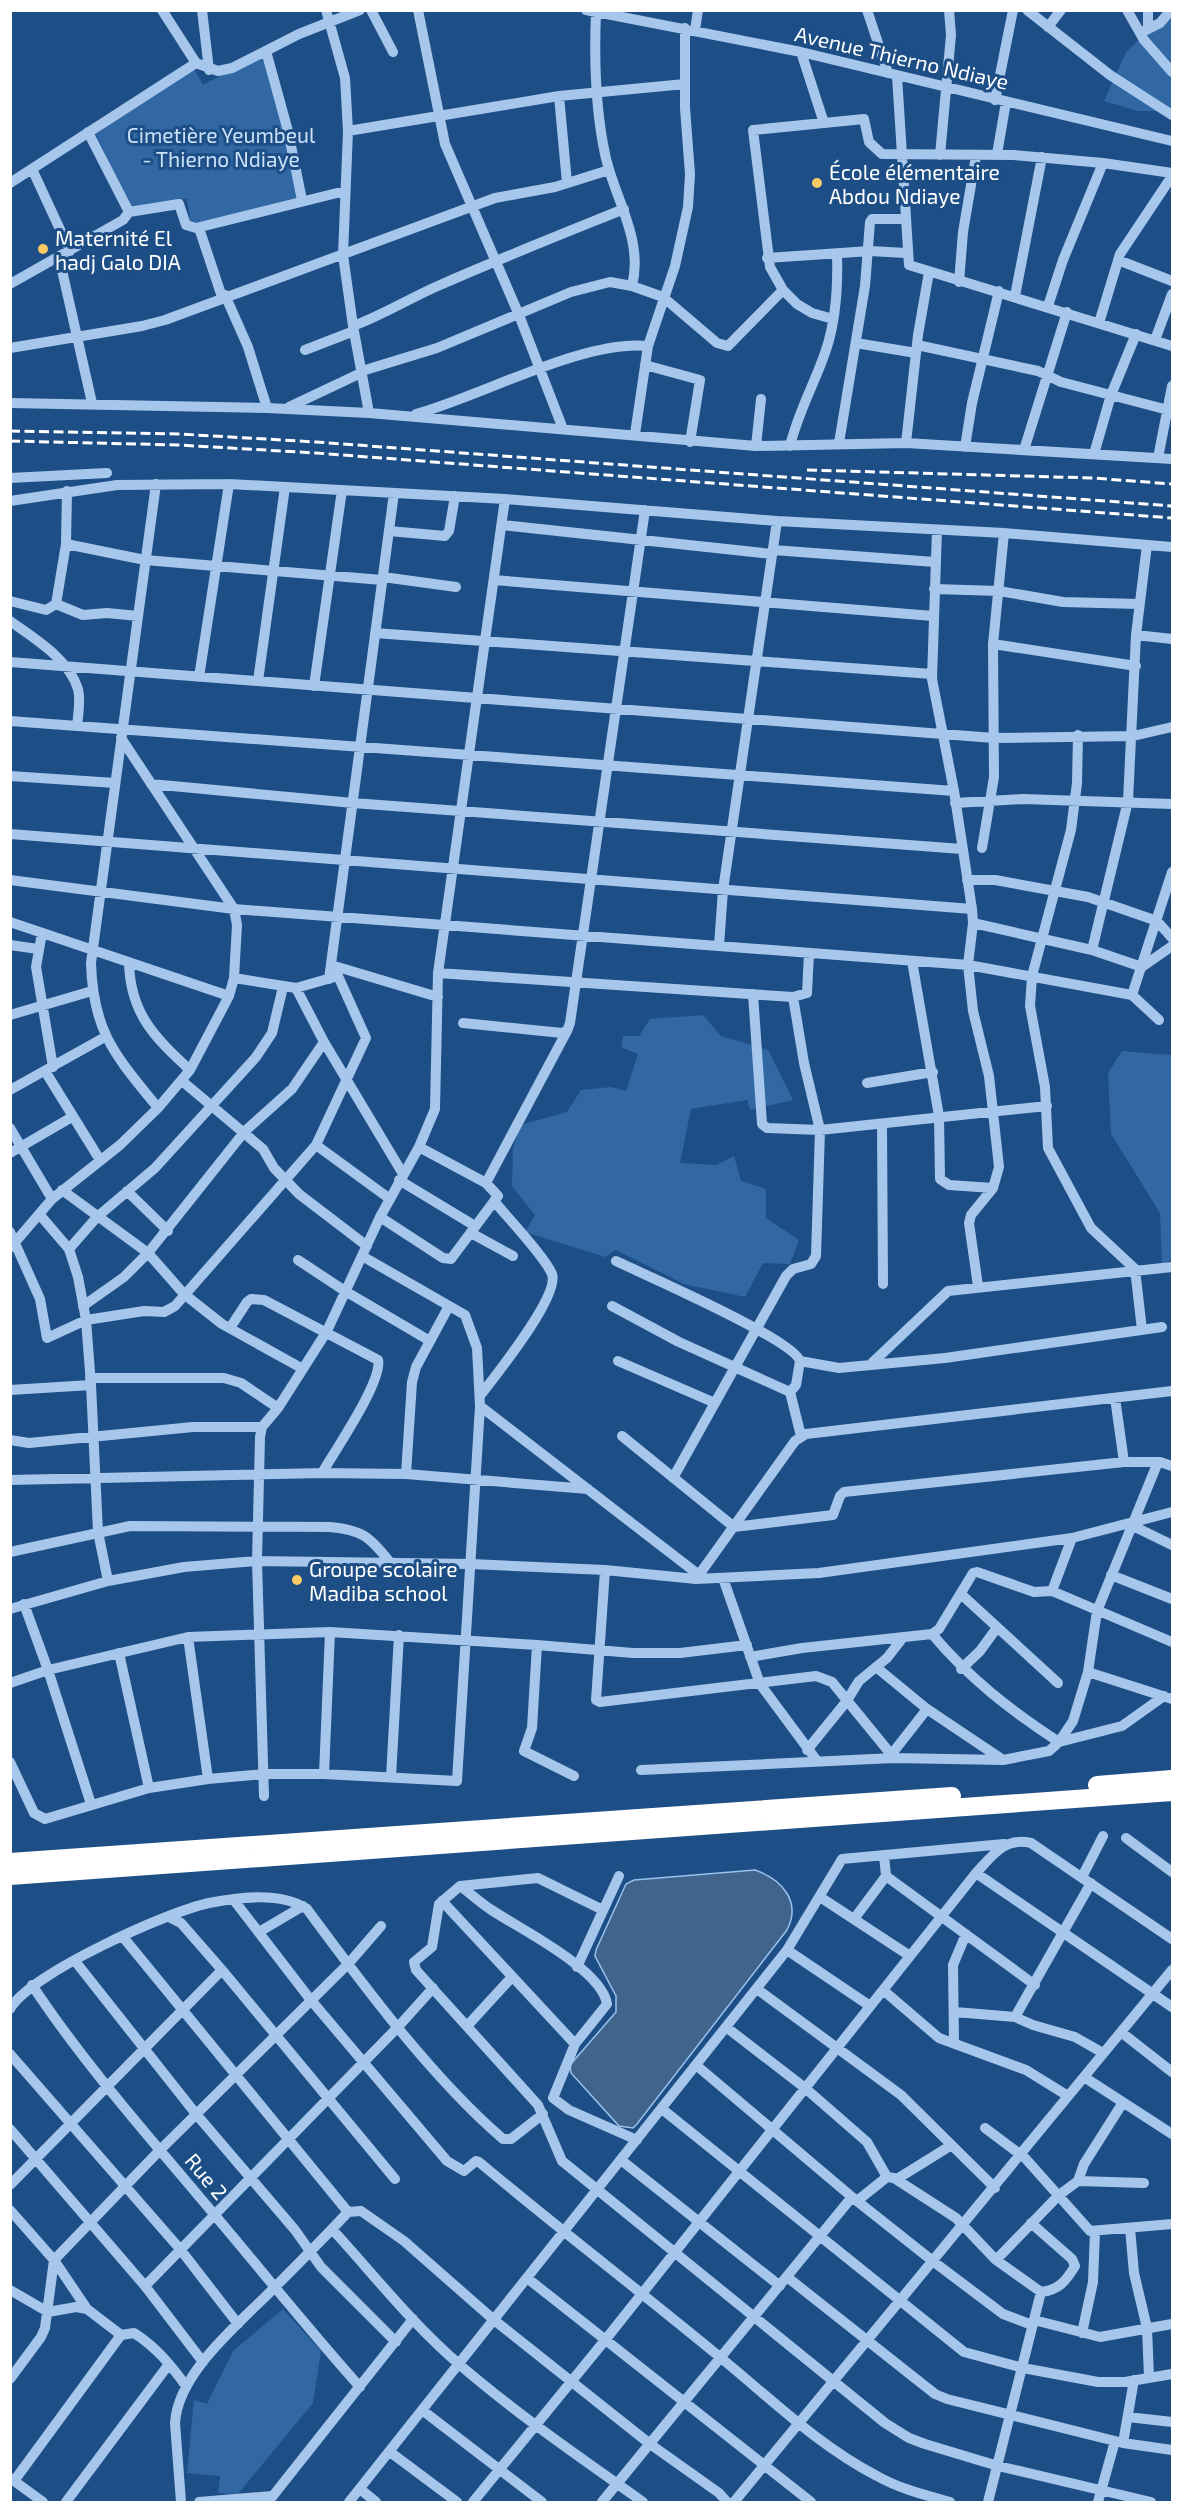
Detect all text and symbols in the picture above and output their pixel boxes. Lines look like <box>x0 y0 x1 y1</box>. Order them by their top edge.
street label: Avenue Thierno Ndiaye <box>793 20 1011 94</box>
park label: Cimetière Yeumbeul - Thierno Ndiaye <box>127 122 316 171</box>
place label: École élémentaire Abdou Ndiaye <box>829 159 1000 208</box>
marker: École élémentaire Abdou Ndiaye <box>810 176 824 190</box>
place label: Maternité El hadj Galo DIA <box>55 225 181 275</box>
marker: Maternité El hadj Galo DIA <box>36 242 50 256</box>
place label: Groupe scolaire Madiba school <box>309 1556 457 1605</box>
marker: Groupe scolaire Madiba school <box>290 1573 304 1587</box>
street label: Rue 2 <box>180 2148 234 2204</box>

